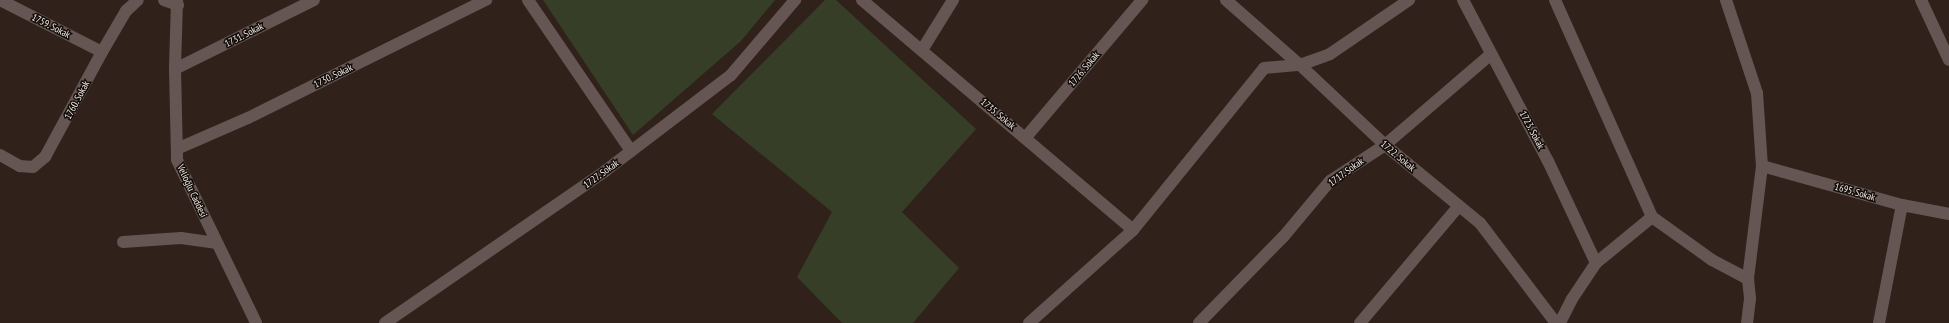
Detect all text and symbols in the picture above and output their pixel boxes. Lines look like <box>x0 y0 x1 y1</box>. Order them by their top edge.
street label: 1759. Sokak <box>29 11 73 41</box>
street label: 1731. Sokak <box>222 20 266 50</box>
street label: 1726. Sokak <box>1066 49 1102 89</box>
street label: 1730. Sokak <box>311 61 355 91</box>
street label: 1760. Sokak <box>62 79 92 121</box>
street label: 1735. Sokak <box>978 96 1018 132</box>
street label: 1723. Sokak <box>1517 109 1547 151</box>
street label: 1722. Sokak <box>1378 138 1418 174</box>
street label: 1717. Sokak <box>1326 155 1366 189</box>
street label: 1727. Sokak <box>581 157 621 191</box>
street label: Velioğlu Caddesi <box>175 163 209 219</box>
street label: 1695. Sokak <box>1833 180 1877 204</box>

